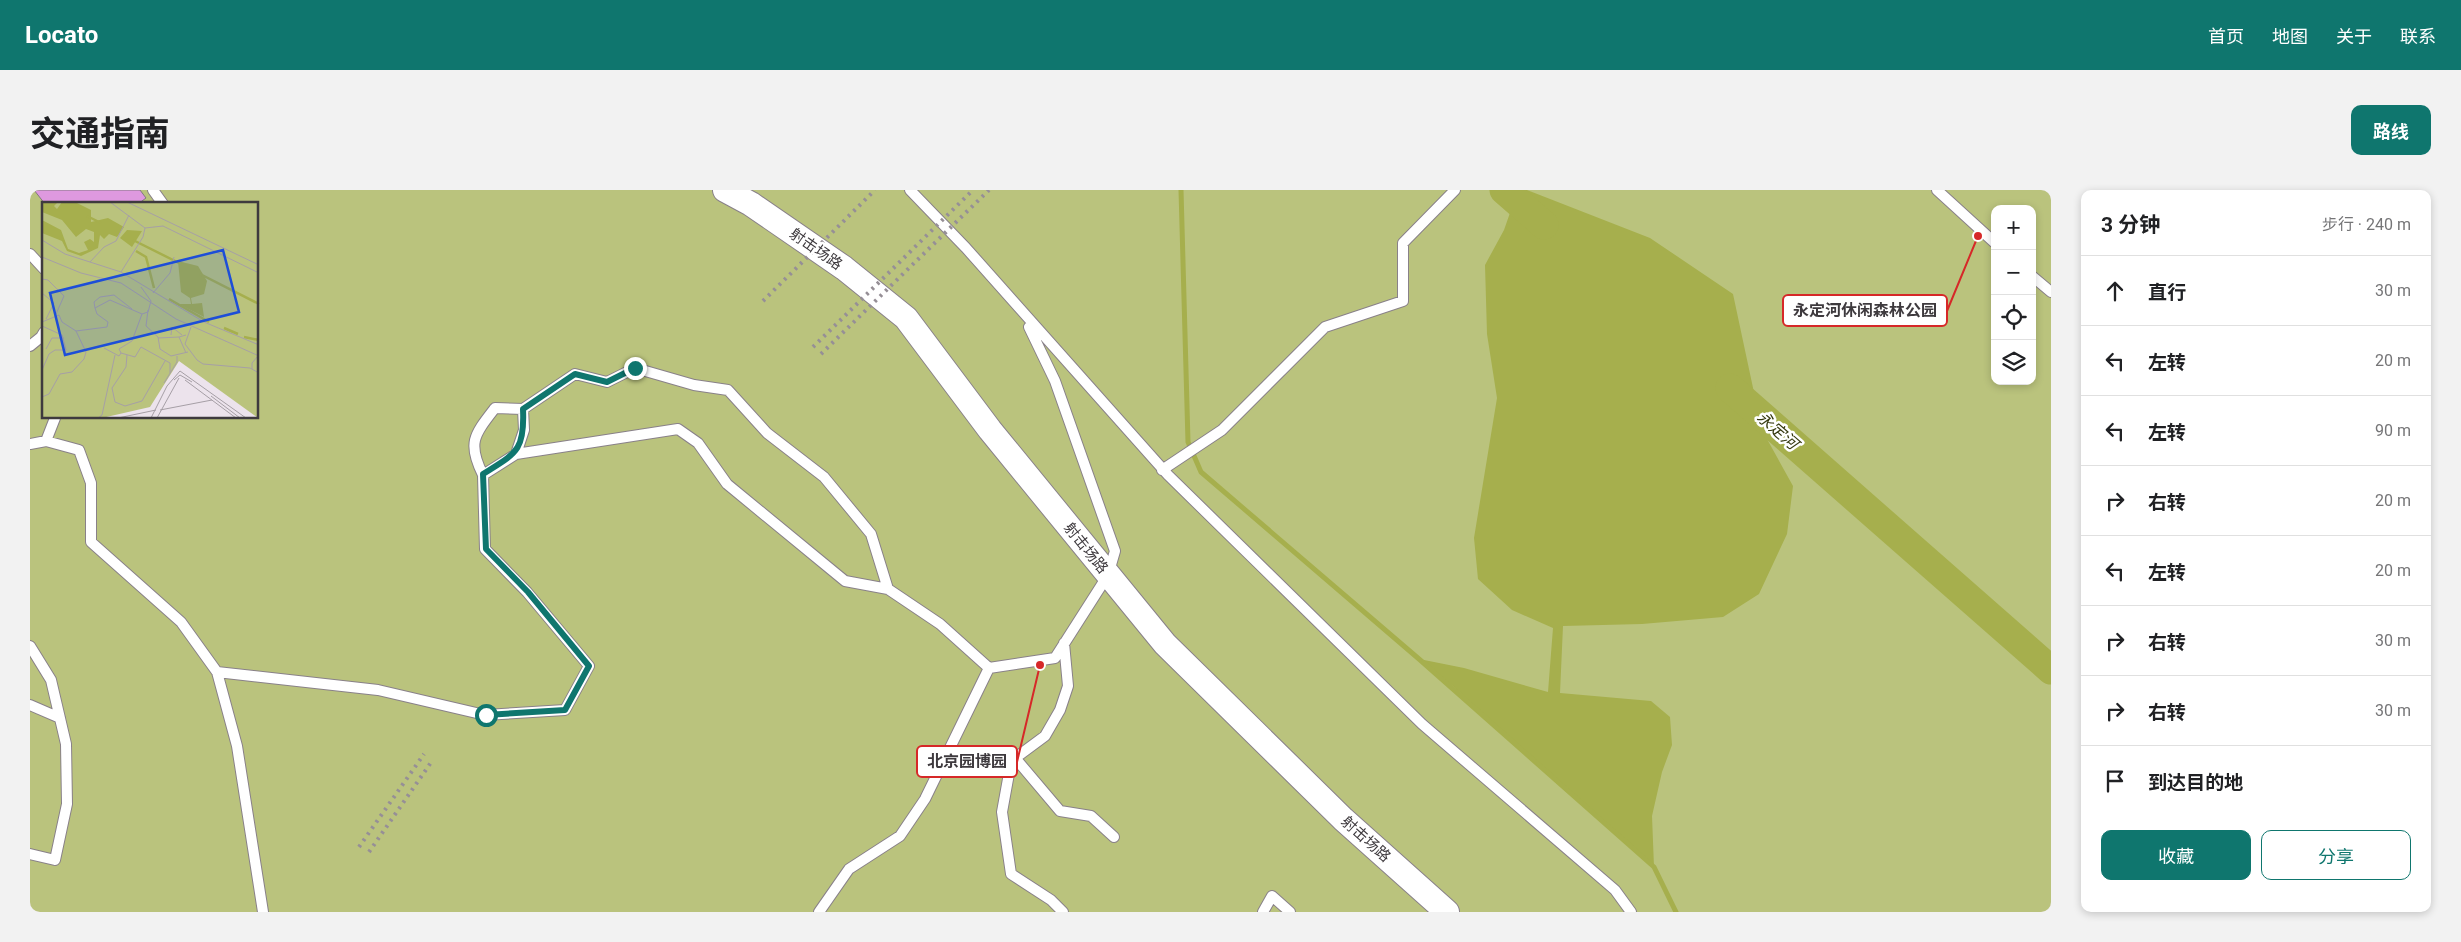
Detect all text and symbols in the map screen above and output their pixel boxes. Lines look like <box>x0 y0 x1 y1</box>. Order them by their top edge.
text: Locato <box>25 21 98 49</box>
text: 首页 <box>2208 26 2244 47</box>
text: 地图 <box>2272 26 2308 47</box>
text: 关于 <box>2336 26 2372 47</box>
text: 联系 <box>2400 26 2436 47</box>
button: 路线 <box>2351 105 2431 155</box>
text: 交通指南 <box>30 114 170 155</box>
inset map <box>42 202 259 419</box>
map controls <box>1991 205 2036 385</box>
button: + <box>1991 205 2036 250</box>
text: 3 分钟 <box>2101 213 2160 237</box>
text: 步行 · 240 m <box>2322 215 2411 234</box>
street label: 射击场路 <box>786 224 846 274</box>
button: − <box>1991 250 2036 295</box>
icon: ahead <box>2101 277 2129 305</box>
text: 直行 <box>2148 281 2186 304</box>
text: 30 m <box>2375 281 2411 300</box>
callout: 永定河休闲森林公园 <box>1783 295 1947 326</box>
button: locate <box>1991 295 2036 340</box>
text: 永定河休闲森林公园 <box>1793 301 1937 320</box>
button: layers <box>1991 340 2036 385</box>
icon: left <box>2101 347 2129 375</box>
text: 左转 <box>2148 351 2186 374</box>
text: 20 m <box>2375 351 2411 370</box>
route end <box>624 357 647 380</box>
water label: 永定河 <box>1753 407 1804 455</box>
icon: left <box>2101 417 2129 445</box>
text: 左转 <box>2148 421 2186 444</box>
text: 90 m <box>2375 421 2411 440</box>
icon: right <box>2101 487 2129 515</box>
text: 右转 <box>2148 491 2186 514</box>
text: 20 m <box>2375 491 2411 510</box>
street label: 射击场路 <box>1060 519 1112 577</box>
icon: left <box>2101 557 2129 585</box>
text: 左转 <box>2148 561 2186 584</box>
text: 20 m <box>2375 561 2411 580</box>
icon: right <box>2101 627 2129 655</box>
text: 右转 <box>2148 631 2186 654</box>
text: 30 m <box>2375 631 2411 650</box>
icon: right <box>2101 697 2129 725</box>
text: 右转 <box>2148 701 2186 724</box>
text: 30 m <box>2375 701 2411 720</box>
route start <box>475 704 498 727</box>
callout: 北京园博园 <box>917 746 1017 777</box>
text: 北京园博园 <box>927 752 1007 771</box>
icon: arrive <box>2101 767 2129 795</box>
text: 到达目的地 <box>2148 771 2243 794</box>
street label: 射击场路 <box>1338 812 1394 866</box>
button: 收藏 <box>2101 830 2251 880</box>
button: 分享 <box>2261 830 2411 880</box>

